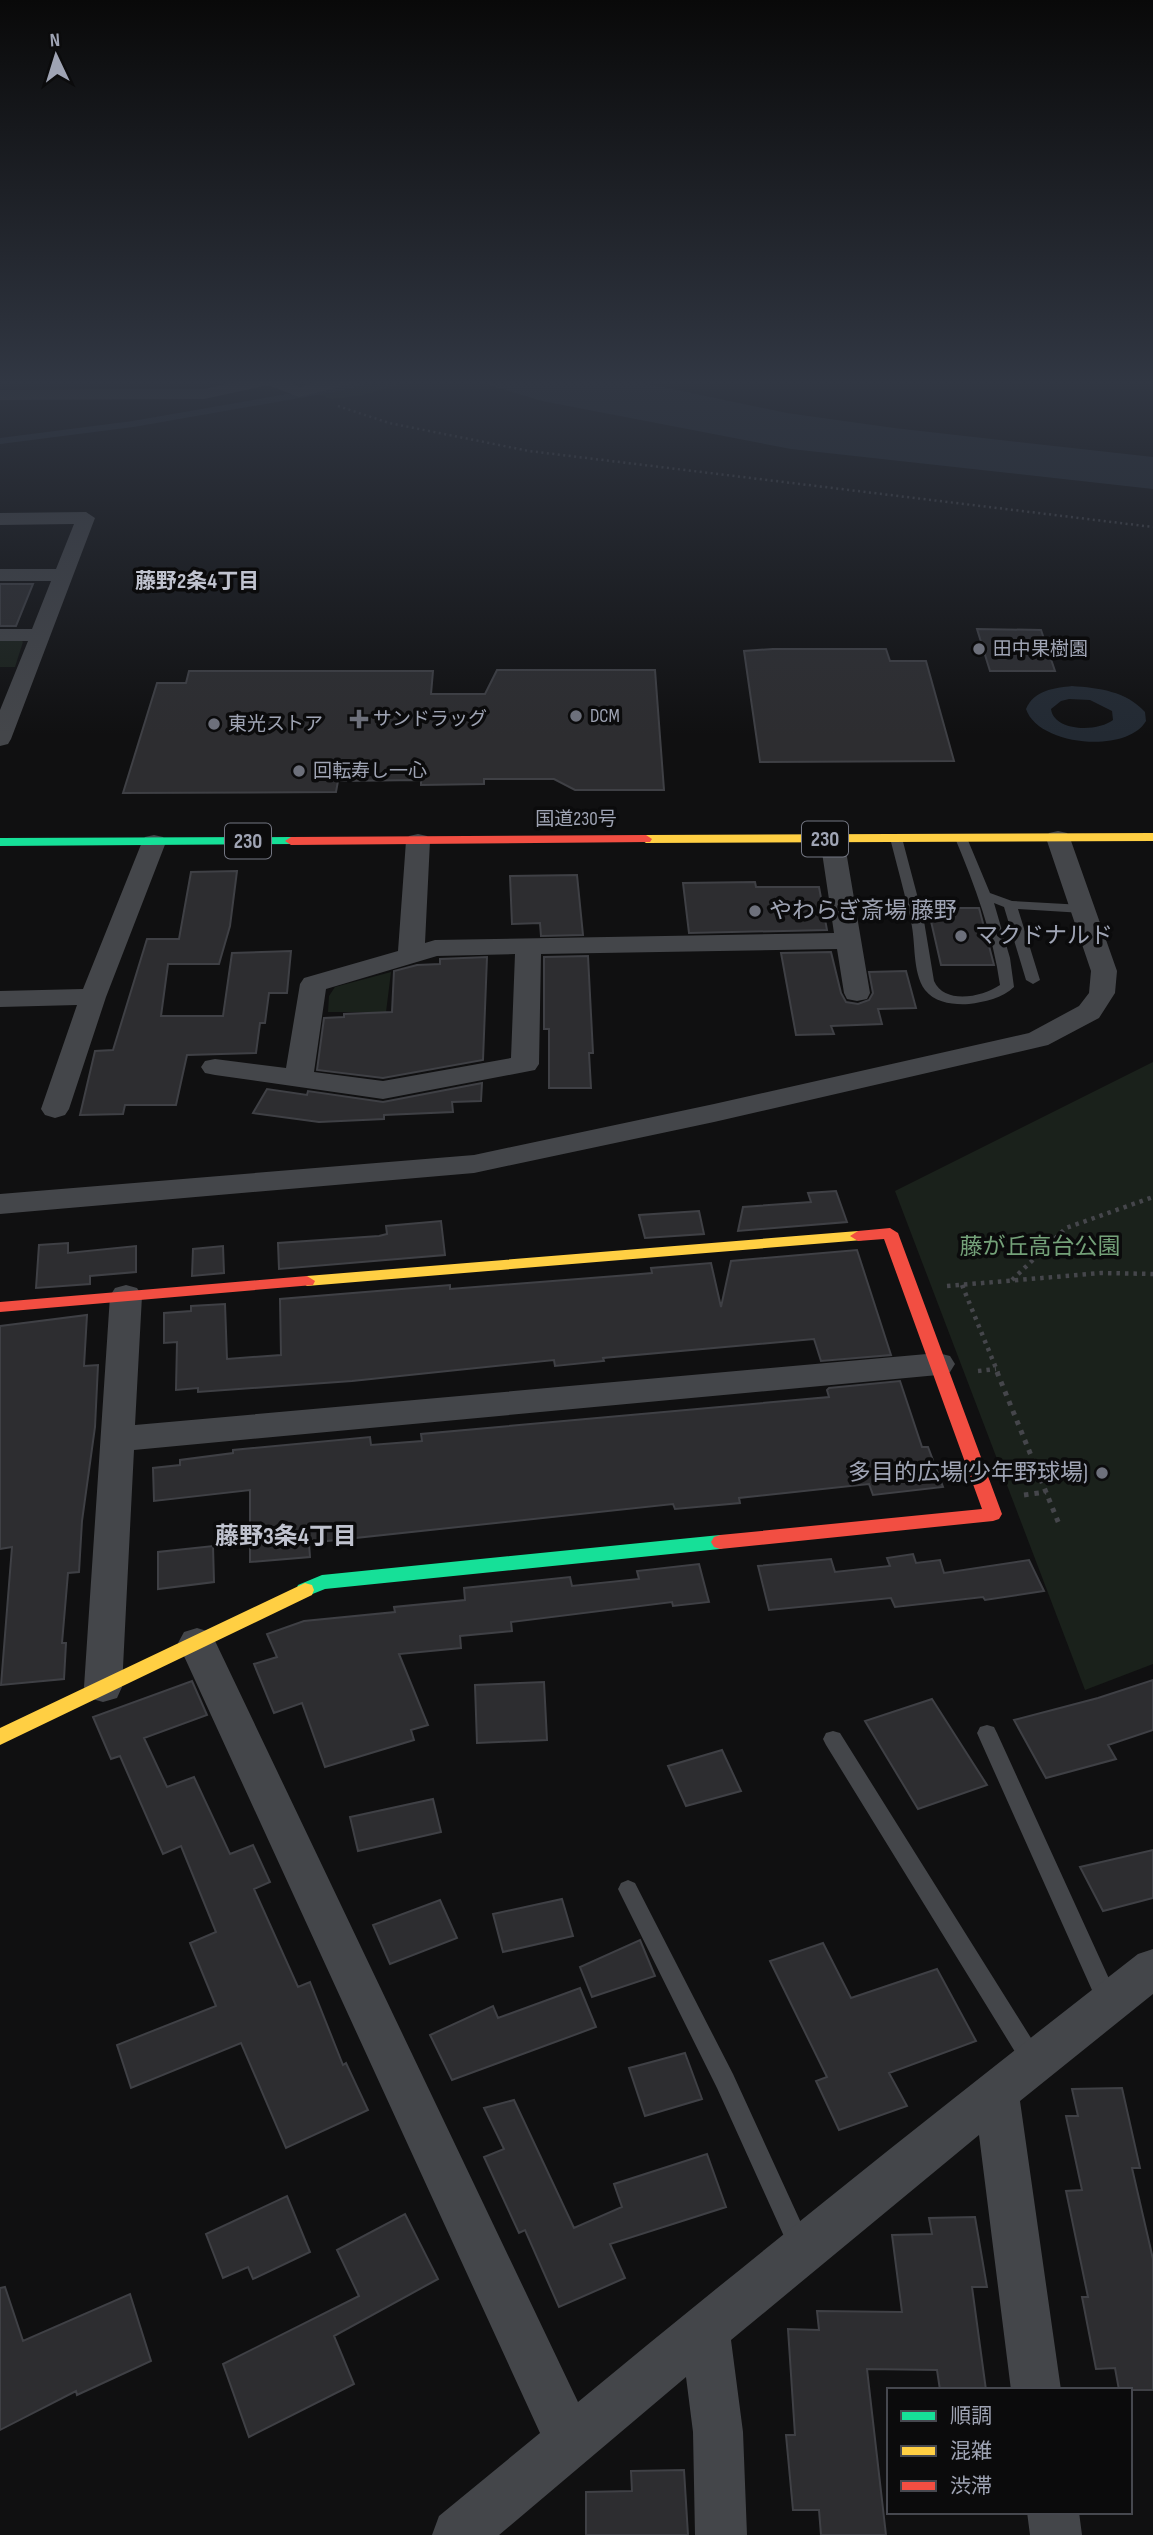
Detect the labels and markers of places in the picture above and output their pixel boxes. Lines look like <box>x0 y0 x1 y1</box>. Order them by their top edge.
place label: 田中果樹園 <box>993 638 1088 661</box>
marker: 田中果樹園 <box>971 641 987 657</box>
place label: DCM <box>590 705 620 728</box>
place label: サンドラッグ <box>373 708 487 731</box>
marker: DCM <box>568 708 584 724</box>
marker: サンドラッグ <box>351 711 367 727</box>
place label: 東光ストア <box>228 713 323 736</box>
marker: 東光ストア <box>206 716 222 732</box>
place label: 回転寿し一心 <box>313 760 427 783</box>
marker: 回転寿し一心 <box>291 763 307 779</box>
place label: やわらぎ斎場 藤野 <box>769 897 957 925</box>
marker: やわらぎ斎場 藤野 <box>747 903 763 919</box>
place label: マクドナルド <box>975 922 1113 950</box>
marker: マクドナルド <box>953 928 969 944</box>
place label: 多目的広場(少年野球場) <box>848 1459 1088 1487</box>
marker: 多目的広場(少年野球場) <box>1094 1465 1110 1481</box>

